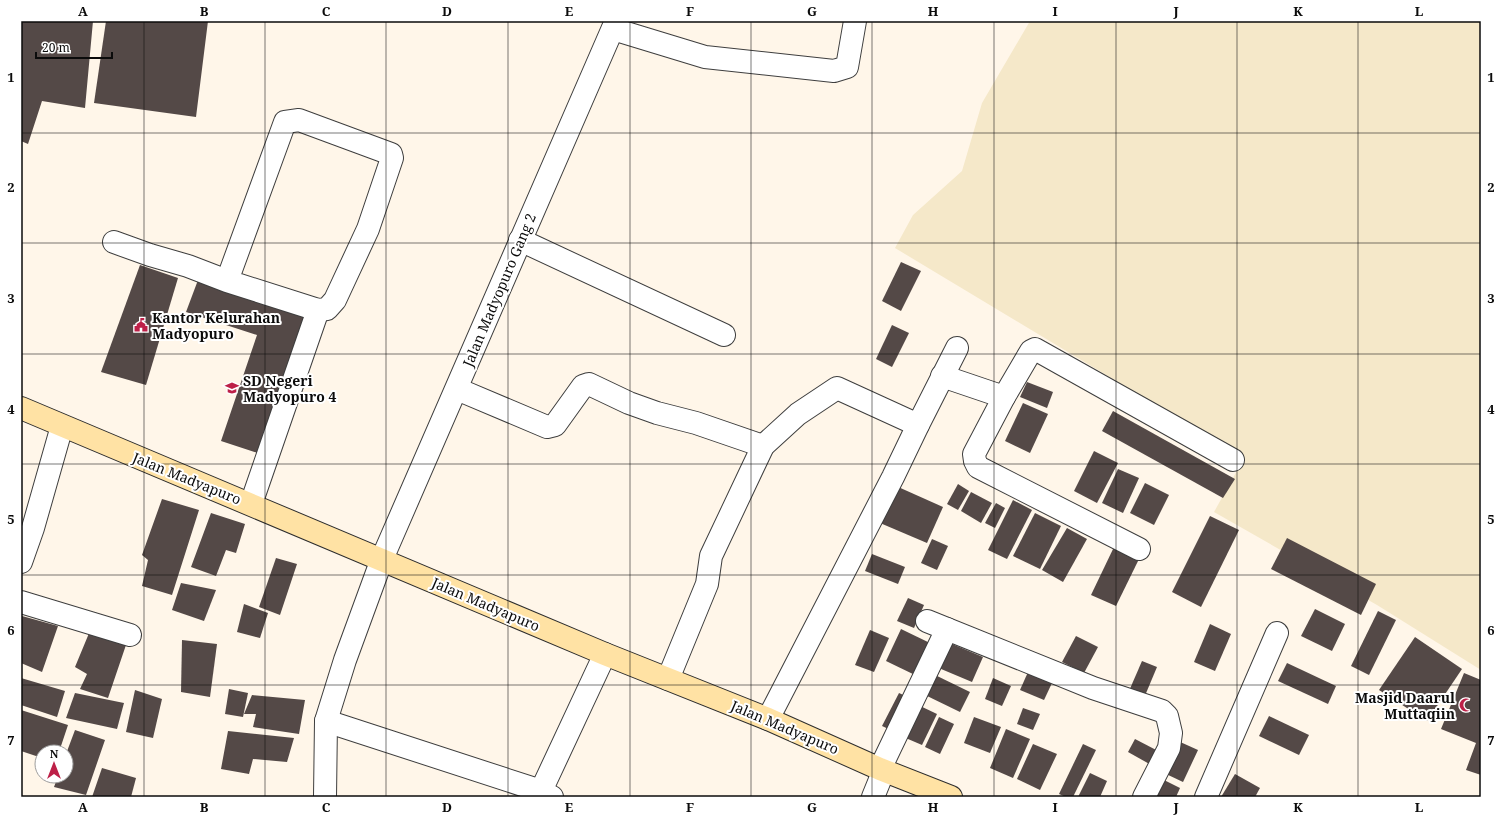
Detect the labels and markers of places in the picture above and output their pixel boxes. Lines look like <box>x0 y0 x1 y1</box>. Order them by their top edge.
place label: Kantor Kelurahan Madyopuro <box>152 308 280 343</box>
public building icon: Kantor Kelurahan Madyopuro <box>133 317 149 333</box>
place label: SD Negeri Madyopuro 4 <box>243 371 336 406</box>
school or university icon: SD Negeri Madyopuro 4 <box>224 380 240 396</box>
place label: Masjid Daarul Muttaqiin <box>1355 688 1455 723</box>
mosque icon: Masjid Daarul Muttaqiin <box>1458 697 1474 713</box>

